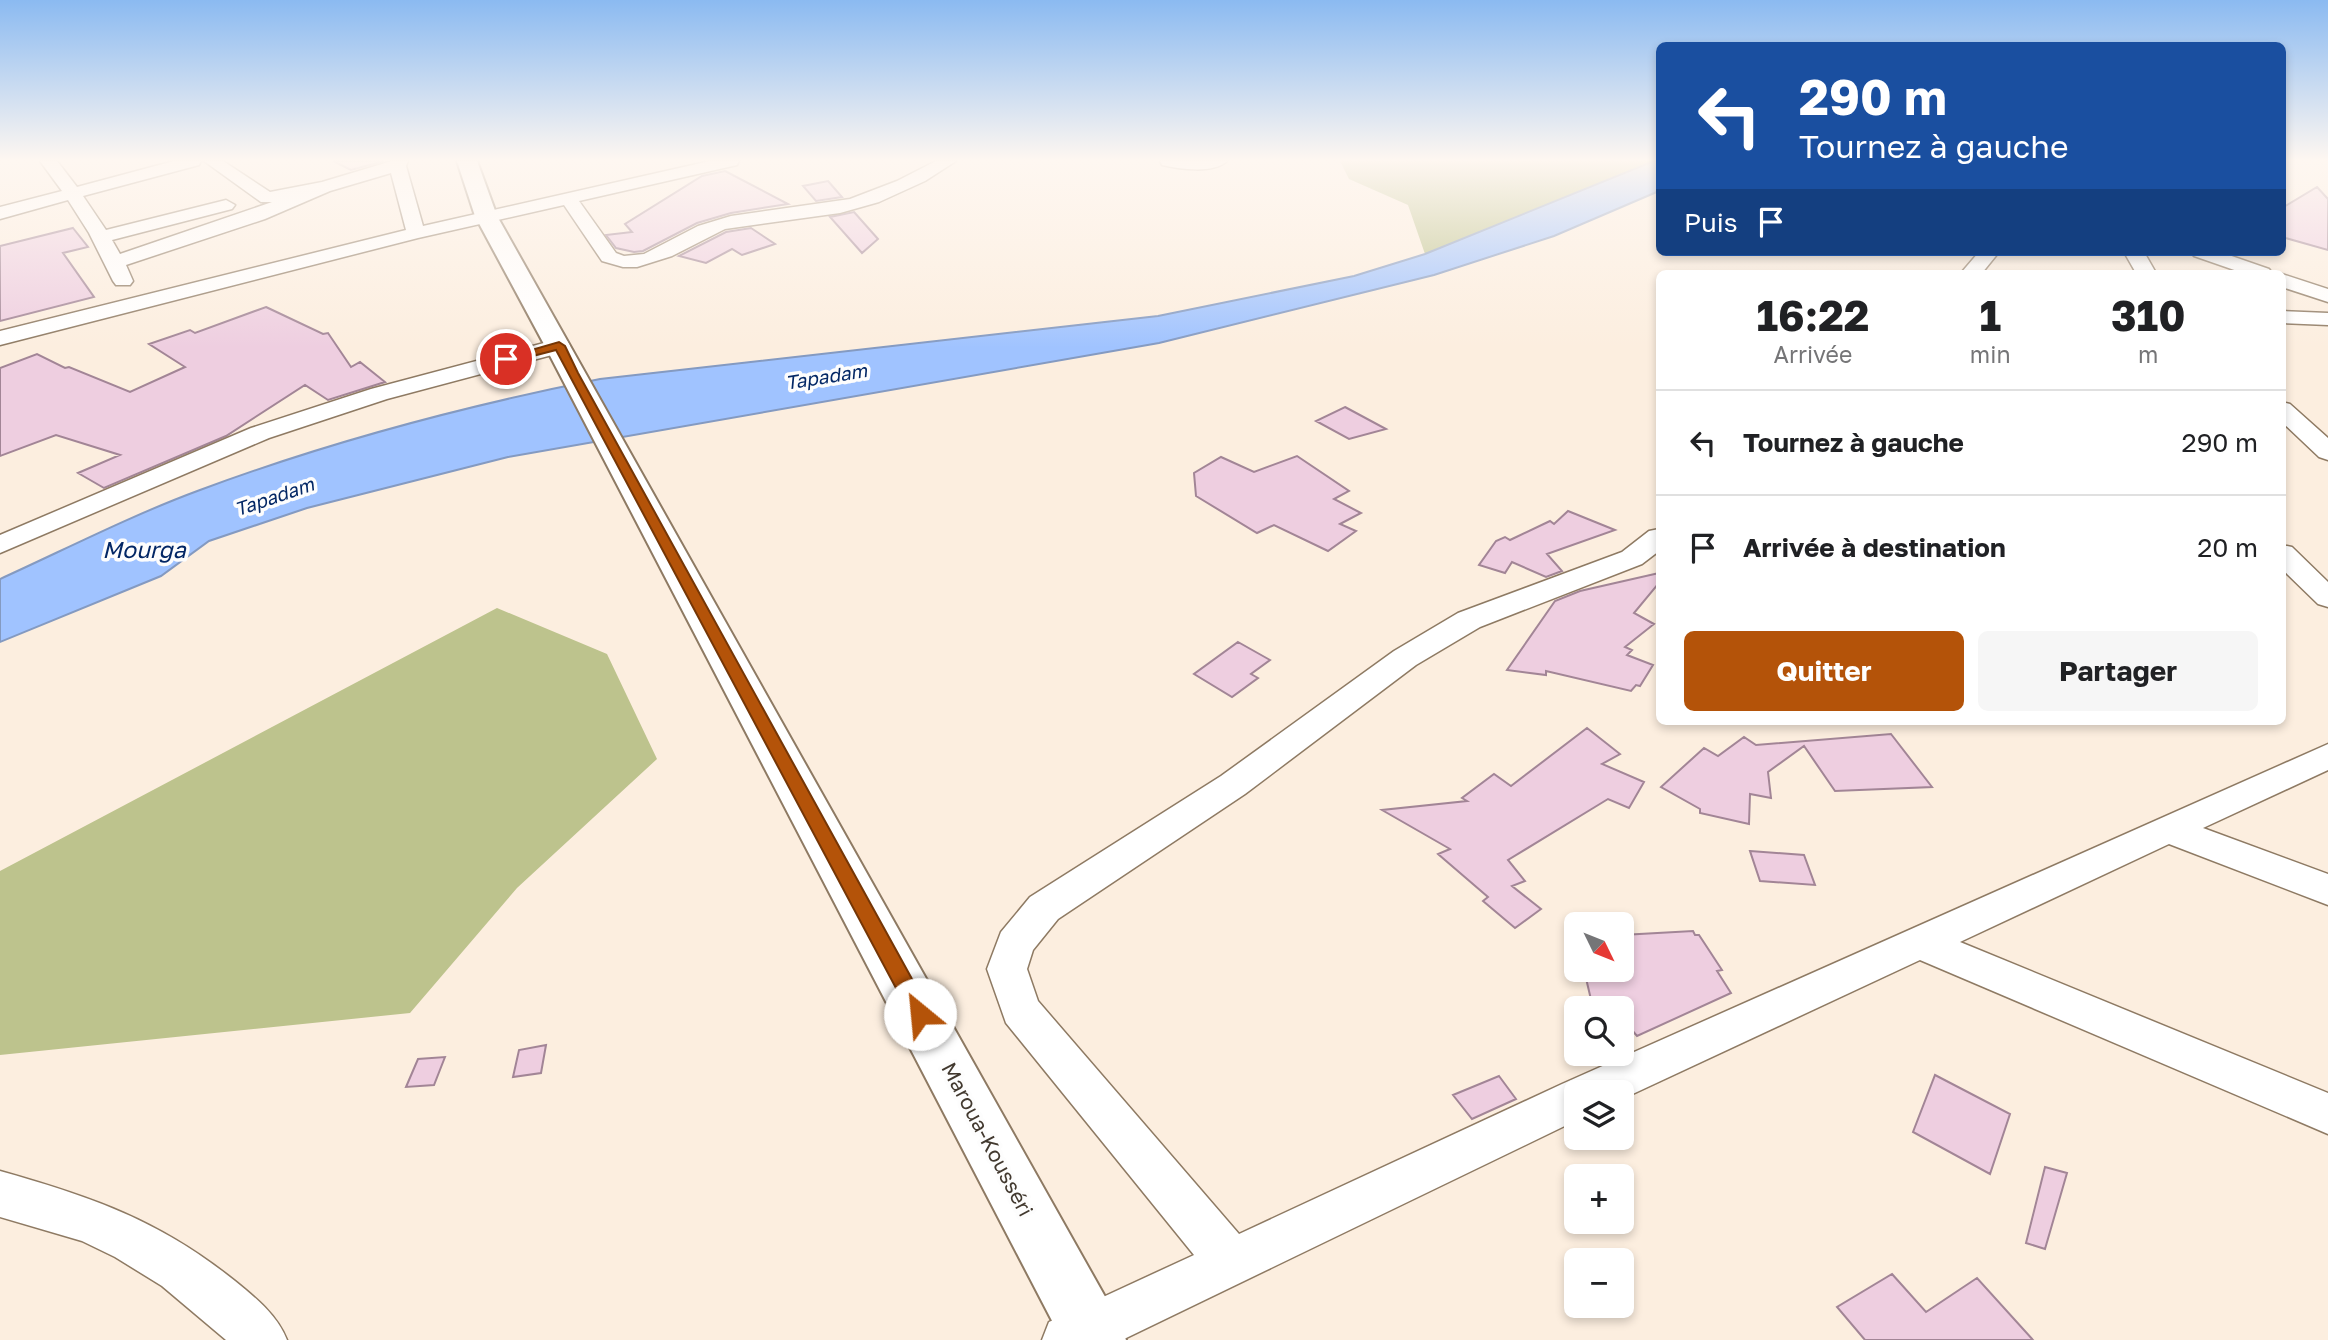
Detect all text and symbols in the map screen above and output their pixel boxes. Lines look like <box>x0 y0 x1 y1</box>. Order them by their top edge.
text: 290 m <box>1799 67 1947 126</box>
icon: left <box>1684 70 1775 161</box>
text: Tournez à gauche <box>1799 127 2068 165</box>
icon: arrive <box>1752 203 1790 241</box>
text: Puis <box>1684 207 1738 238</box>
text: 16:22 <box>1756 290 1869 340</box>
text: 1 <box>1979 290 2001 340</box>
text: 310 <box>2111 290 2186 340</box>
pin <box>476 329 536 389</box>
icon: arrive <box>487 340 525 378</box>
text: Arrivée <box>1774 340 1852 368</box>
text: min <box>1970 340 2011 368</box>
text: m <box>2138 340 2158 368</box>
water label: Tapadam <box>783 358 870 394</box>
icon: left <box>1684 424 1722 462</box>
text: Tournez à gauche <box>1743 427 1964 458</box>
text: 290 m <box>2182 427 2258 458</box>
water label: Tapadam <box>231 471 318 520</box>
icon: arrive <box>1684 529 1722 567</box>
text: Arrivée à destination <box>1743 532 2006 563</box>
text: 20 m <box>2197 532 2258 563</box>
water label: Mourga <box>102 535 187 563</box>
button: Quitter <box>1684 631 1964 711</box>
button: Partager <box>1978 631 2258 711</box>
north arrow <box>1564 912 1634 982</box>
map controls <box>1564 912 1634 1318</box>
position arrow <box>883 977 957 1051</box>
button: search <box>1564 996 1634 1066</box>
street label: Maroua-Kousséri <box>936 1058 1040 1220</box>
button: layers <box>1564 1080 1634 1150</box>
button: + <box>1564 1164 1634 1234</box>
button: − <box>1564 1248 1634 1318</box>

